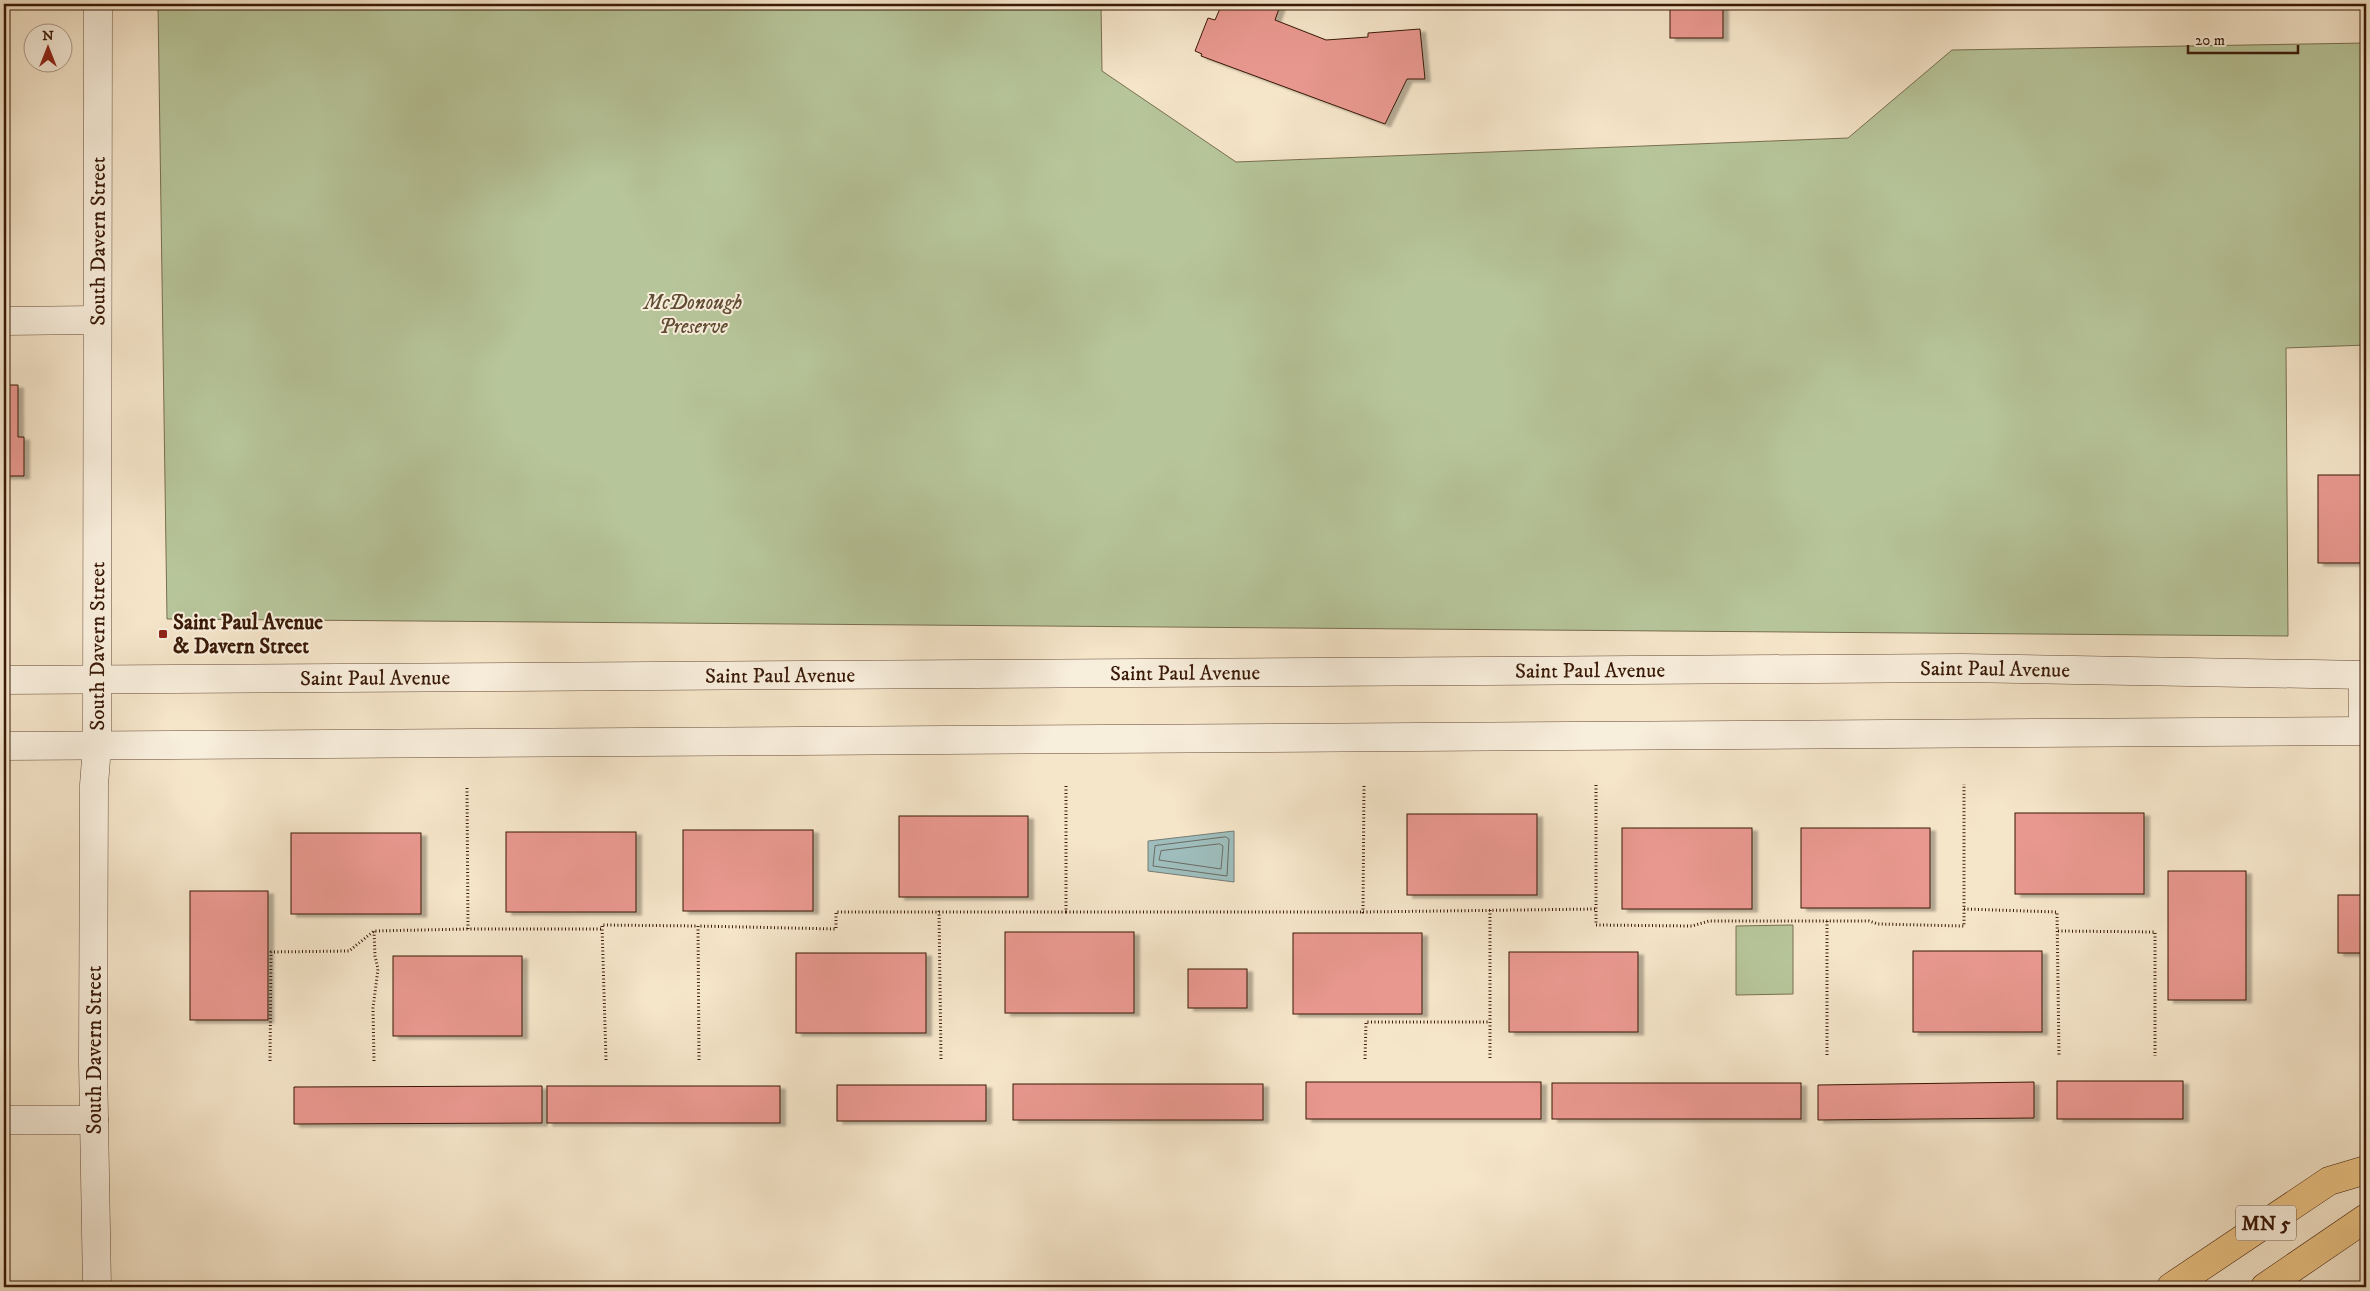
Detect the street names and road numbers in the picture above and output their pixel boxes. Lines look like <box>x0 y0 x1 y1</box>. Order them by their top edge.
street label: South Davern Street <box>86 156 112 326</box>
street label: South Davern Street <box>85 561 111 731</box>
street label: Saint Paul Avenue <box>1920 656 2071 684</box>
street label: Saint Paul Avenue <box>1515 658 1665 685</box>
street label: Saint Paul Avenue <box>1110 660 1260 687</box>
street label: Saint Paul Avenue <box>705 663 855 690</box>
street label: Saint Paul Avenue <box>300 665 450 692</box>
street label: South Davern Street <box>82 965 108 1134</box>
road number: MN 5 <box>2236 1206 2296 1240</box>

